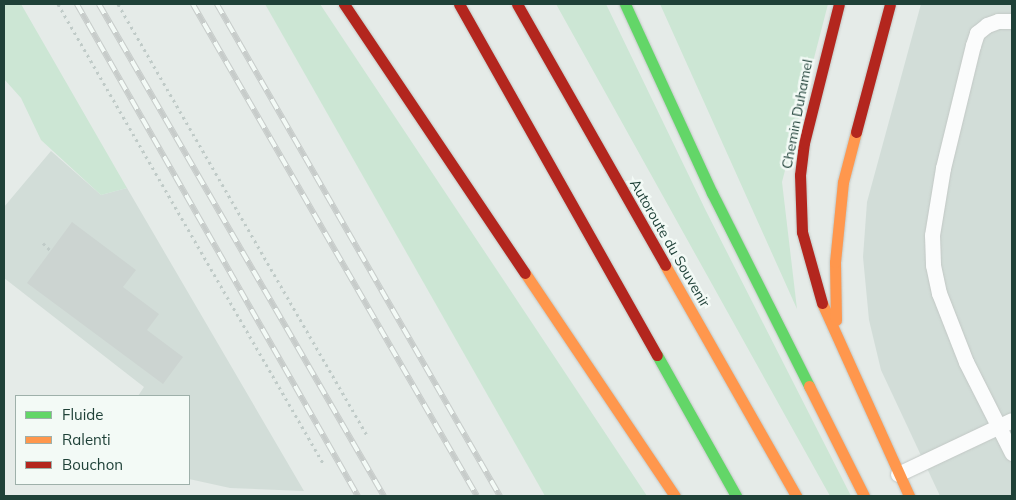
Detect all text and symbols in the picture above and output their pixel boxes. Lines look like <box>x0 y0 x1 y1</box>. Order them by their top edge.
street label: Chemin Duhamel <box>778 58 816 170</box>
street label: Autoroute du Souvenir <box>627 176 713 310</box>
legend <box>15 395 190 485</box>
text: Fluide <box>62 405 103 424</box>
text: Ralenti <box>62 430 111 449</box>
text: Bouchon <box>62 455 123 474</box>

